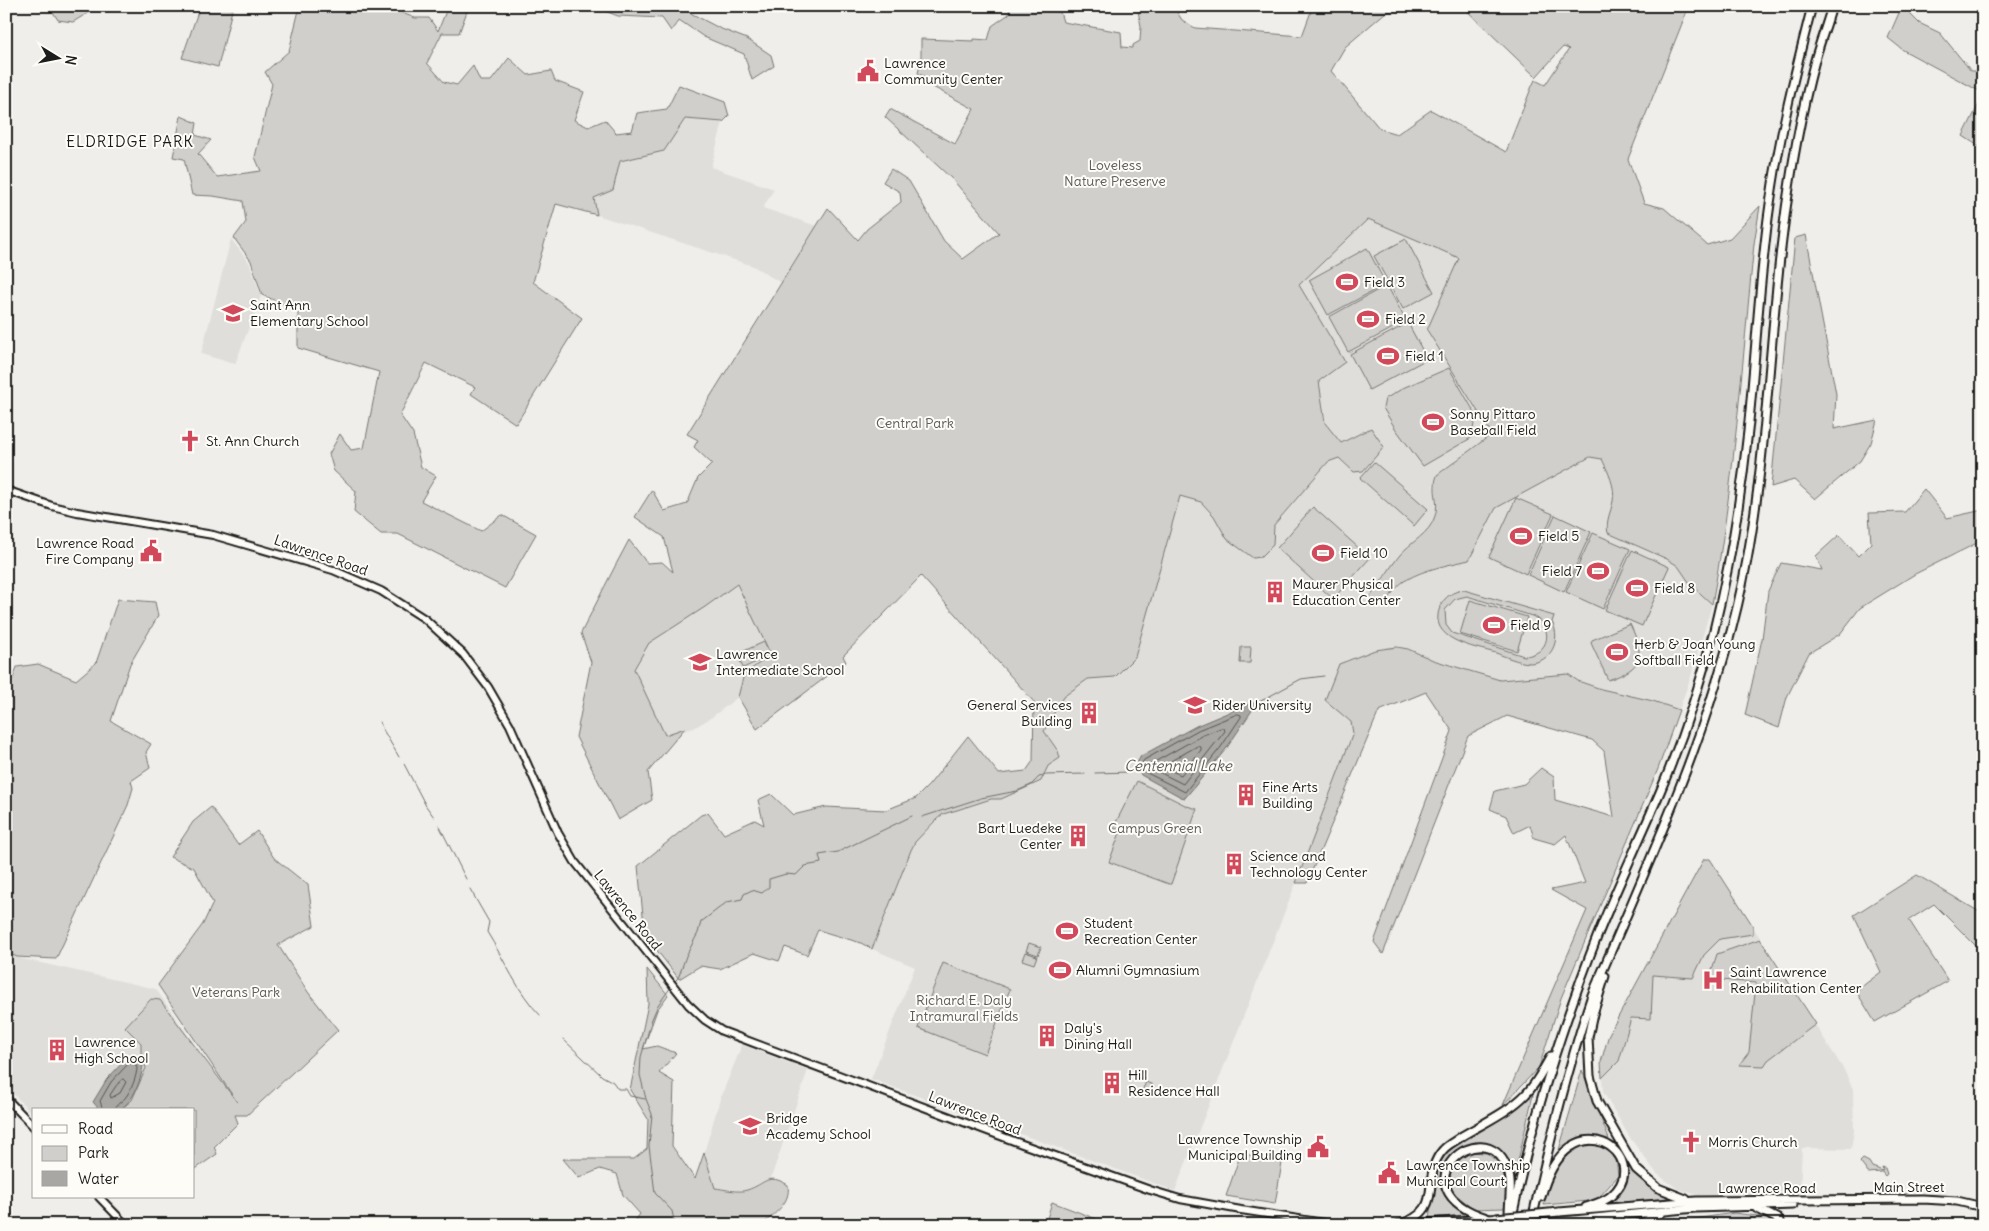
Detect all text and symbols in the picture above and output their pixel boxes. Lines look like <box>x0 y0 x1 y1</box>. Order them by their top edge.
north arrow <box>32 32 82 82</box>
text: N <box>61 54 81 67</box>
place label: Lawrence Community Center <box>884 54 1003 88</box>
public building icon: Lawrence Community Center <box>855 58 881 84</box>
district label: ELDRIDGE PARK <box>66 132 194 151</box>
park label: Loveless Nature Preserve <box>1064 156 1166 190</box>
sports icon: Field 3 <box>1334 269 1360 295</box>
place label: Field 3 <box>1364 273 1405 291</box>
place label: Saint Ann Elementary School <box>250 296 368 330</box>
school or university icon: Saint Ann Elementary School <box>220 300 246 326</box>
sports icon: Field 2 <box>1355 306 1381 332</box>
place label: Field 2 <box>1385 310 1426 328</box>
sports icon: Field 1 <box>1375 343 1401 369</box>
place label: Field 1 <box>1405 347 1444 365</box>
place label: Sonny Pittaro Baseball Field <box>1450 405 1536 439</box>
sports icon: Sonny Pittaro Baseball Field <box>1420 409 1446 435</box>
park label: Central Park <box>876 414 954 432</box>
church icon: St. Ann Church <box>177 428 203 454</box>
place label: St. Ann Church <box>206 432 299 450</box>
sports icon: Field 5 <box>1508 523 1534 549</box>
place label: Field 5 <box>1538 527 1579 545</box>
street label: Lawrence Road <box>272 531 370 579</box>
place label: Lawrence Road Fire Company <box>36 534 134 568</box>
public building icon: Lawrence Road Fire Company <box>138 538 164 564</box>
sports icon: Field 10 <box>1310 540 1336 566</box>
place label: Field 10 <box>1340 544 1388 562</box>
sports icon: Field 7 <box>1585 558 1611 584</box>
place label: Field 7 <box>1542 562 1582 580</box>
place label: Maurer Physical Education Center <box>1292 575 1401 609</box>
sports icon: Field 8 <box>1624 575 1650 601</box>
building icon: Maurer Physical Education Center <box>1262 579 1288 605</box>
place label: Field 8 <box>1654 579 1695 597</box>
sports icon: Field 9 <box>1481 612 1507 638</box>
place label: Field 9 <box>1510 616 1551 634</box>
place label: Herb & Joan Young Softball Field <box>1634 635 1755 669</box>
sports icon: Herb & Joan Young Softball Field <box>1604 639 1630 665</box>
place label: Lawrence Intermediate School <box>716 645 844 679</box>
school or university icon: Lawrence Intermediate School <box>687 649 713 675</box>
school or university icon: Rider University <box>1182 692 1208 718</box>
place label: General Services Building <box>967 696 1072 730</box>
place label: Rider University <box>1212 696 1312 714</box>
building icon: General Services Building <box>1076 700 1102 726</box>
water label: Centennial Lake <box>1124 756 1233 775</box>
place label: Fine Arts Building <box>1262 778 1318 812</box>
building icon: Fine Arts Building <box>1233 782 1259 808</box>
place label: Bart Luedeke Center <box>978 819 1062 853</box>
park label: Campus Green <box>1108 819 1202 837</box>
building icon: Bart Luedeke Center <box>1065 823 1091 849</box>
place label: Science and Technology Center <box>1250 847 1368 881</box>
building icon: Science and Technology Center <box>1221 851 1247 877</box>
street label: Lawrence Road <box>590 866 666 954</box>
place label: Student Recreation Center <box>1084 914 1198 948</box>
sports icon: Student Recreation Center <box>1054 918 1080 944</box>
sports icon: Alumni Gymnasium <box>1047 957 1073 983</box>
place label: Alumni Gymnasium <box>1076 961 1200 979</box>
place label: Saint Lawrence Rehabilitation Center <box>1730 963 1862 997</box>
hospital icon: Saint Lawrence Rehabilitation Center <box>1700 967 1726 993</box>
park label: Veterans Park <box>192 983 280 1001</box>
park label: Richard E. Daly Intramural Fields <box>909 991 1019 1025</box>
place label: Daly's Dining Hall <box>1064 1019 1132 1053</box>
building icon: Daly's Dining Hall <box>1034 1023 1060 1049</box>
place label: Lawrence High School <box>74 1033 148 1067</box>
building icon: Lawrence High School <box>44 1037 70 1063</box>
place label: Hill Residence Hall <box>1128 1066 1220 1100</box>
building icon: Hill Residence Hall <box>1099 1070 1125 1096</box>
street label: Lawrence Road <box>926 1087 1024 1139</box>
legend <box>32 1108 195 1198</box>
place label: Bridge Academy School <box>766 1109 871 1143</box>
school or university icon: Bridge Academy School <box>737 1113 763 1139</box>
text: Road <box>78 1119 113 1138</box>
church icon: Morris Church <box>1678 1129 1704 1155</box>
place label: Lawrence Township Municipal Building <box>1178 1130 1302 1164</box>
place label: Morris Church <box>1708 1133 1798 1151</box>
public building icon: Lawrence Township Municipal Building <box>1305 1134 1331 1160</box>
text: Park <box>78 1143 109 1162</box>
place label: Lawrence Township Municipal Court <box>1406 1156 1530 1190</box>
public building icon: Lawrence Township Municipal Court <box>1376 1160 1402 1186</box>
text: Water <box>78 1169 119 1188</box>
street label: Main Street <box>1873 1178 1945 1196</box>
street label: Lawrence Road <box>1718 1179 1816 1197</box>

